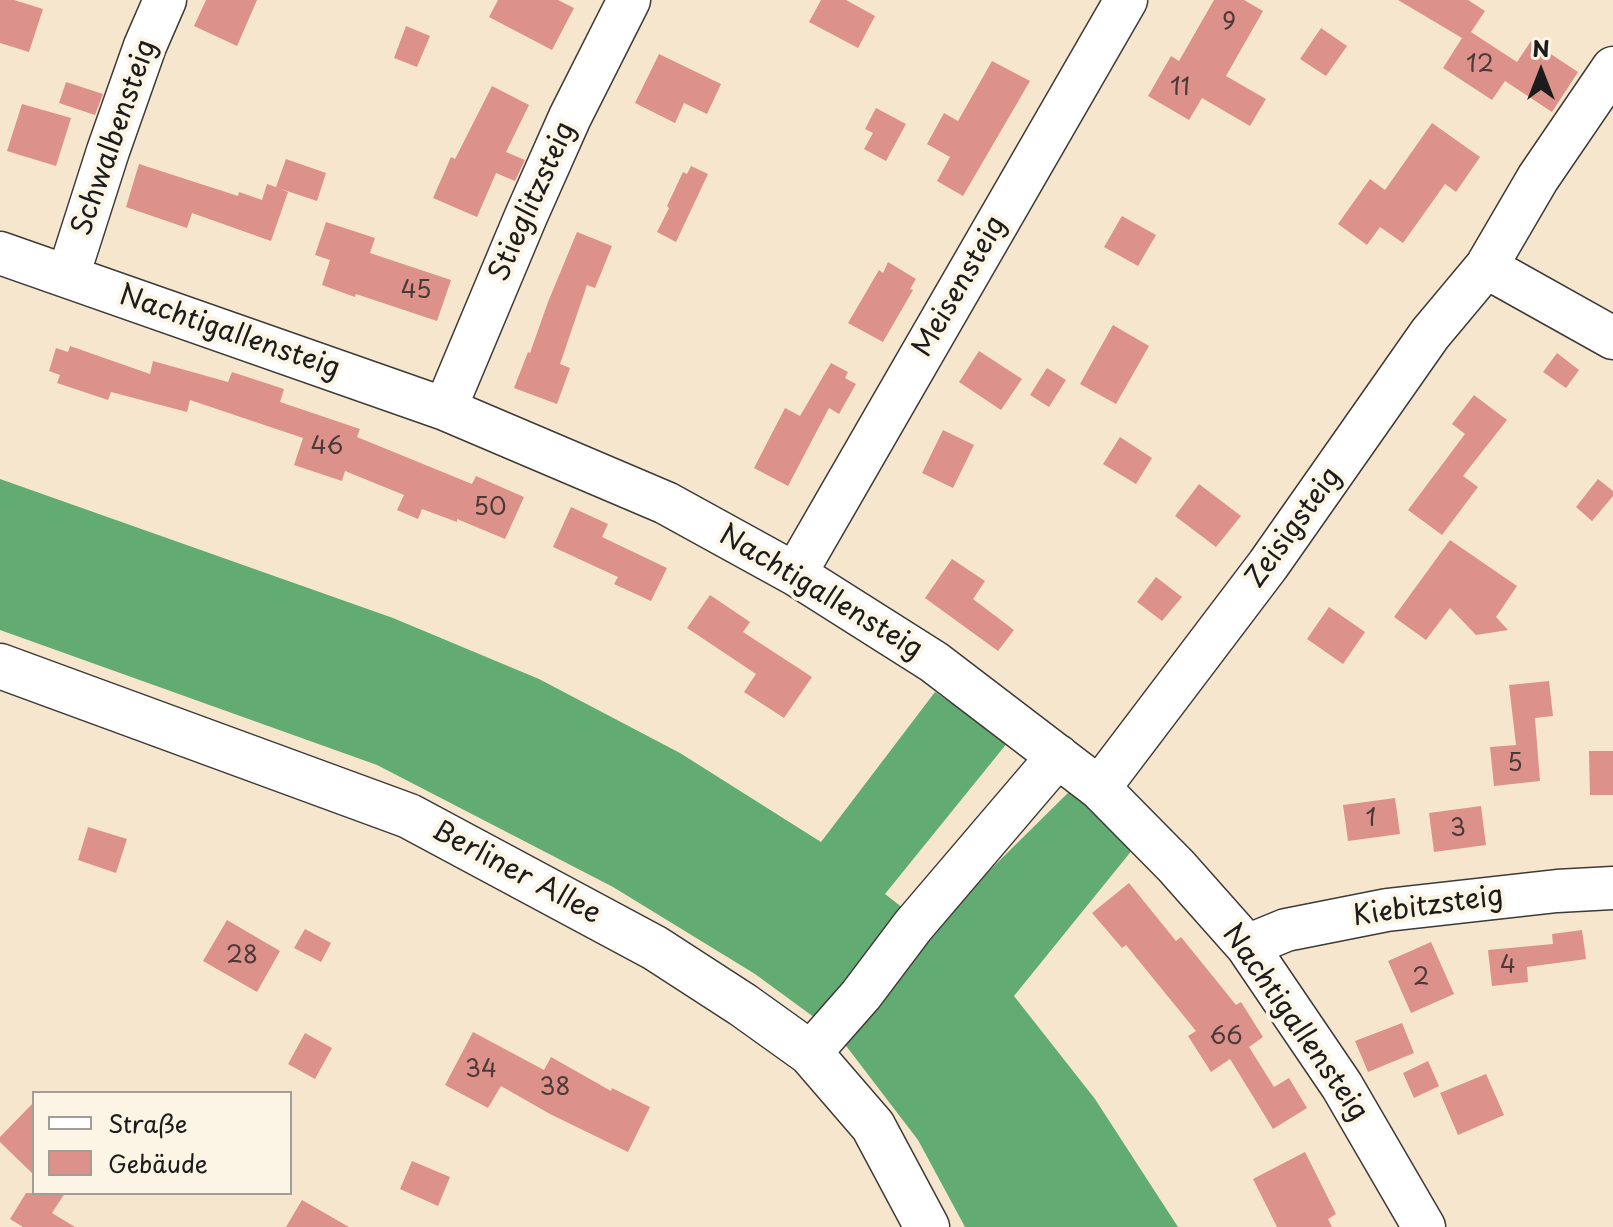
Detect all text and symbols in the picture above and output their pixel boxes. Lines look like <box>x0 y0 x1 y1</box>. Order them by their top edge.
house number: 9 <box>1222 9 1236 37</box>
text: N <box>1532 31 1550 64</box>
north arrow <box>1501 32 1581 112</box>
street label: Schwalbensteig <box>66 36 164 240</box>
house number: 12 <box>1466 51 1494 79</box>
house number: 11 <box>1170 74 1190 102</box>
street label: Stieglitzsteig <box>483 117 583 287</box>
street label: Meisensteig <box>906 211 1014 363</box>
house number: 45 <box>401 277 431 305</box>
street label: Nachtigallensteig <box>114 279 344 387</box>
house number: 46 <box>311 433 343 461</box>
street label: Zeisigsteig <box>1239 461 1349 595</box>
house number: 50 <box>474 494 506 522</box>
street label: Nachtigallensteig <box>712 519 928 667</box>
house number: 5 <box>1507 750 1523 778</box>
house number: 1 <box>1366 805 1376 833</box>
street label: Berliner Allee <box>426 814 606 932</box>
house number: 3 <box>1450 815 1466 843</box>
street label: Kiebitzsteig <box>1351 880 1505 934</box>
street label: Nachtigallensteig <box>1214 918 1374 1128</box>
house number: 28 <box>226 942 258 970</box>
house number: 4 <box>1500 952 1516 980</box>
house number: 2 <box>1413 964 1429 992</box>
house number: 66 <box>1209 1023 1243 1051</box>
house number: 34 <box>465 1056 497 1084</box>
house number: 38 <box>540 1074 570 1102</box>
legend <box>32 1091 292 1195</box>
text: Straße <box>108 1105 187 1141</box>
text: Gebäude <box>108 1145 208 1181</box>

